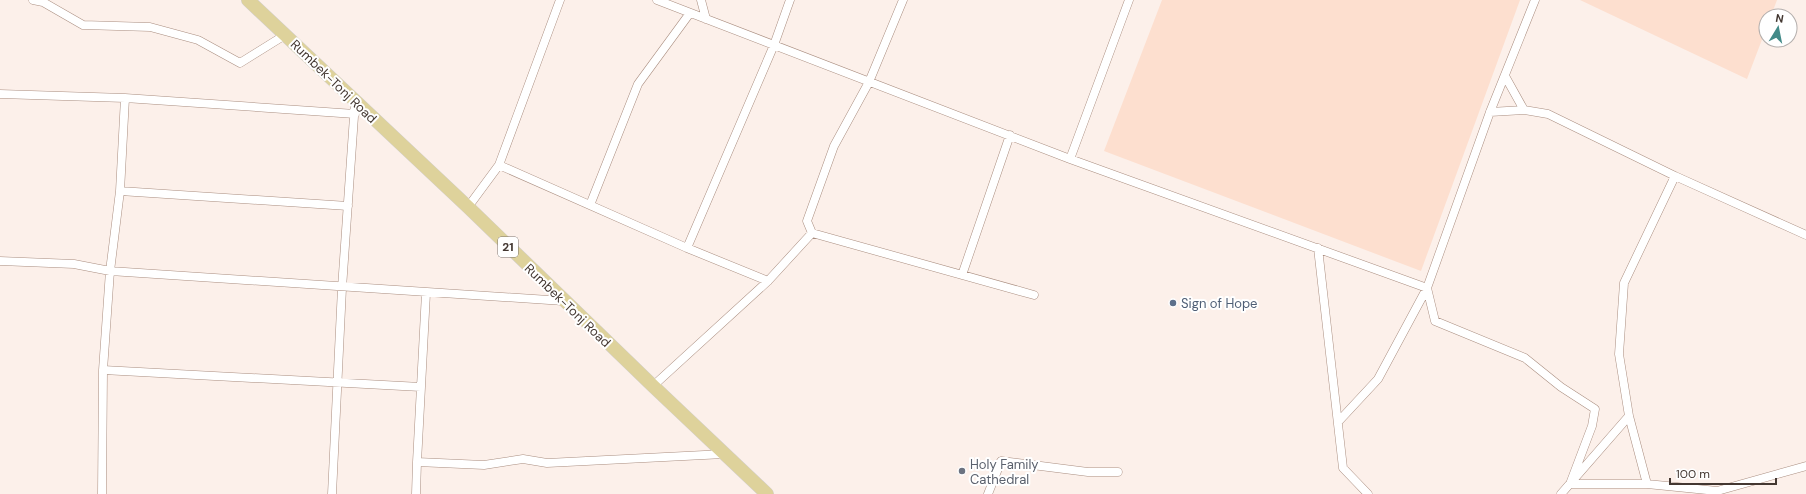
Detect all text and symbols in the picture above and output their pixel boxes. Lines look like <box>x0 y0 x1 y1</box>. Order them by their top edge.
north arrow <box>1758 8 1798 48</box>
text: N <box>1775 11 1785 26</box>
street label: Rumbek-Tonj Road <box>287 36 380 127</box>
road number: 21 <box>498 237 518 257</box>
street label: Rumbek-Tonj Road <box>521 260 614 351</box>
place label: Sign of Hope <box>1181 295 1258 312</box>
marker: Sign of Hope <box>1168 298 1178 308</box>
place label: Holy Family Cathedral <box>970 456 1039 488</box>
scale bar <box>1670 460 1776 486</box>
marker: Holy Family Cathedral <box>957 466 967 476</box>
text: 100 m <box>1676 466 1710 482</box>

